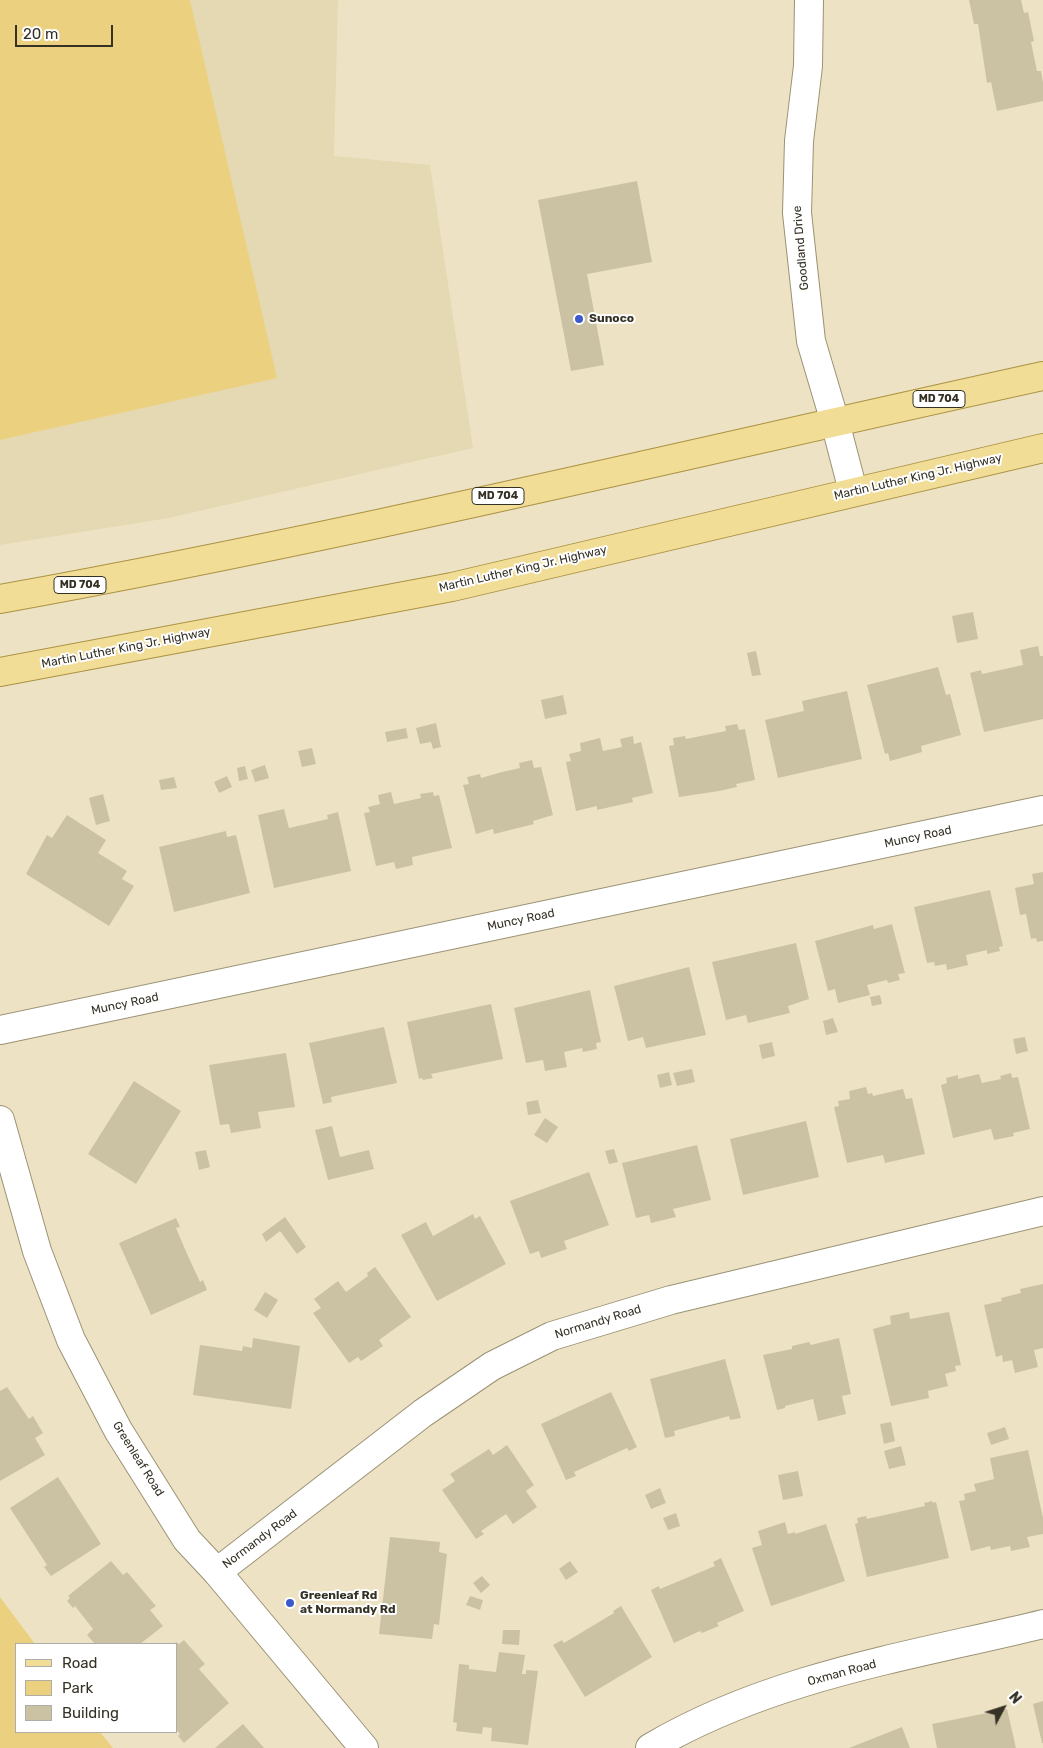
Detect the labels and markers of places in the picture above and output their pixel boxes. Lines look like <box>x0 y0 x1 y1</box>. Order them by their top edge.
place label: Sunoco <box>589 312 634 326</box>
marker: Sunoco <box>573 313 585 325</box>
place label: Greenleaf Rd at Normandy Rd <box>300 1589 395 1617</box>
marker: Greenleaf Rd at Normandy Rd <box>284 1597 296 1609</box>

